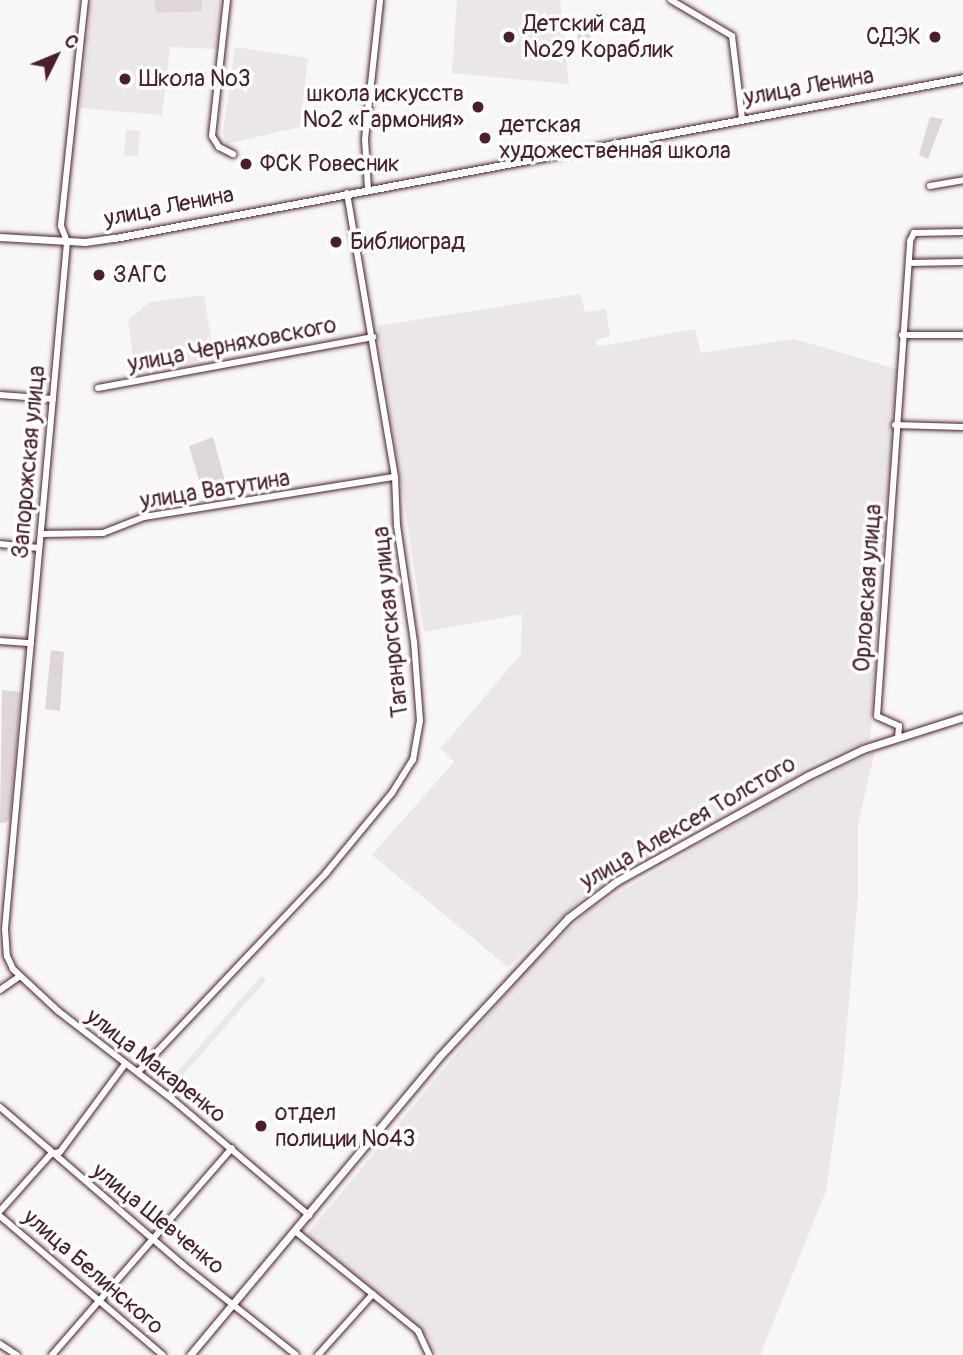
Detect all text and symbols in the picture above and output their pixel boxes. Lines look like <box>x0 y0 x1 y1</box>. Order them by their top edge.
place label: Детский сад №29 Кораблик <box>523 10 674 64</box>
north arrow <box>21 21 91 91</box>
place label: СДЭК <box>866 23 921 51</box>
text: С <box>59 29 84 54</box>
marker: Детский сад №29 Кораблик <box>501 29 517 45</box>
marker: СДЭК <box>927 29 943 45</box>
street label: улица Ленина <box>742 62 876 112</box>
place label: Школа №3 <box>139 65 251 93</box>
marker: Школа №3 <box>117 71 133 87</box>
place label: школа искусств №2 «Гармония» <box>303 80 464 134</box>
marker: школа искусств №2 «Гармония» <box>470 99 486 115</box>
place label: детская художественная школа <box>499 111 731 165</box>
marker: детская художественная школа <box>477 130 493 146</box>
place label: ФСК Ровесник <box>260 150 400 178</box>
marker: ФСК Ровесник <box>238 156 254 172</box>
street label: улица Ленина <box>102 181 236 233</box>
place label: Библиоград <box>350 228 465 256</box>
marker: Библиоград <box>328 234 344 250</box>
place label: ЗАГС <box>113 261 167 289</box>
marker: ЗАГС <box>91 267 107 283</box>
street label: улица Черняховского <box>125 311 339 379</box>
street label: Запорожская улица <box>7 364 51 560</box>
street label: улица Ватутина <box>138 465 292 515</box>
street label: Орловская улица <box>848 503 888 673</box>
street label: Таганрогская улица <box>367 525 415 719</box>
street label: улица Алексея Толстого <box>576 750 800 896</box>
street label: улица Макаренко <box>81 1003 231 1129</box>
place label: отдел полиции №43 <box>275 1099 415 1153</box>
marker: отдел полиции №43 <box>253 1118 269 1134</box>
street label: улица Шевченко <box>86 1157 230 1281</box>
street label: улица Белинского <box>17 1203 169 1341</box>

